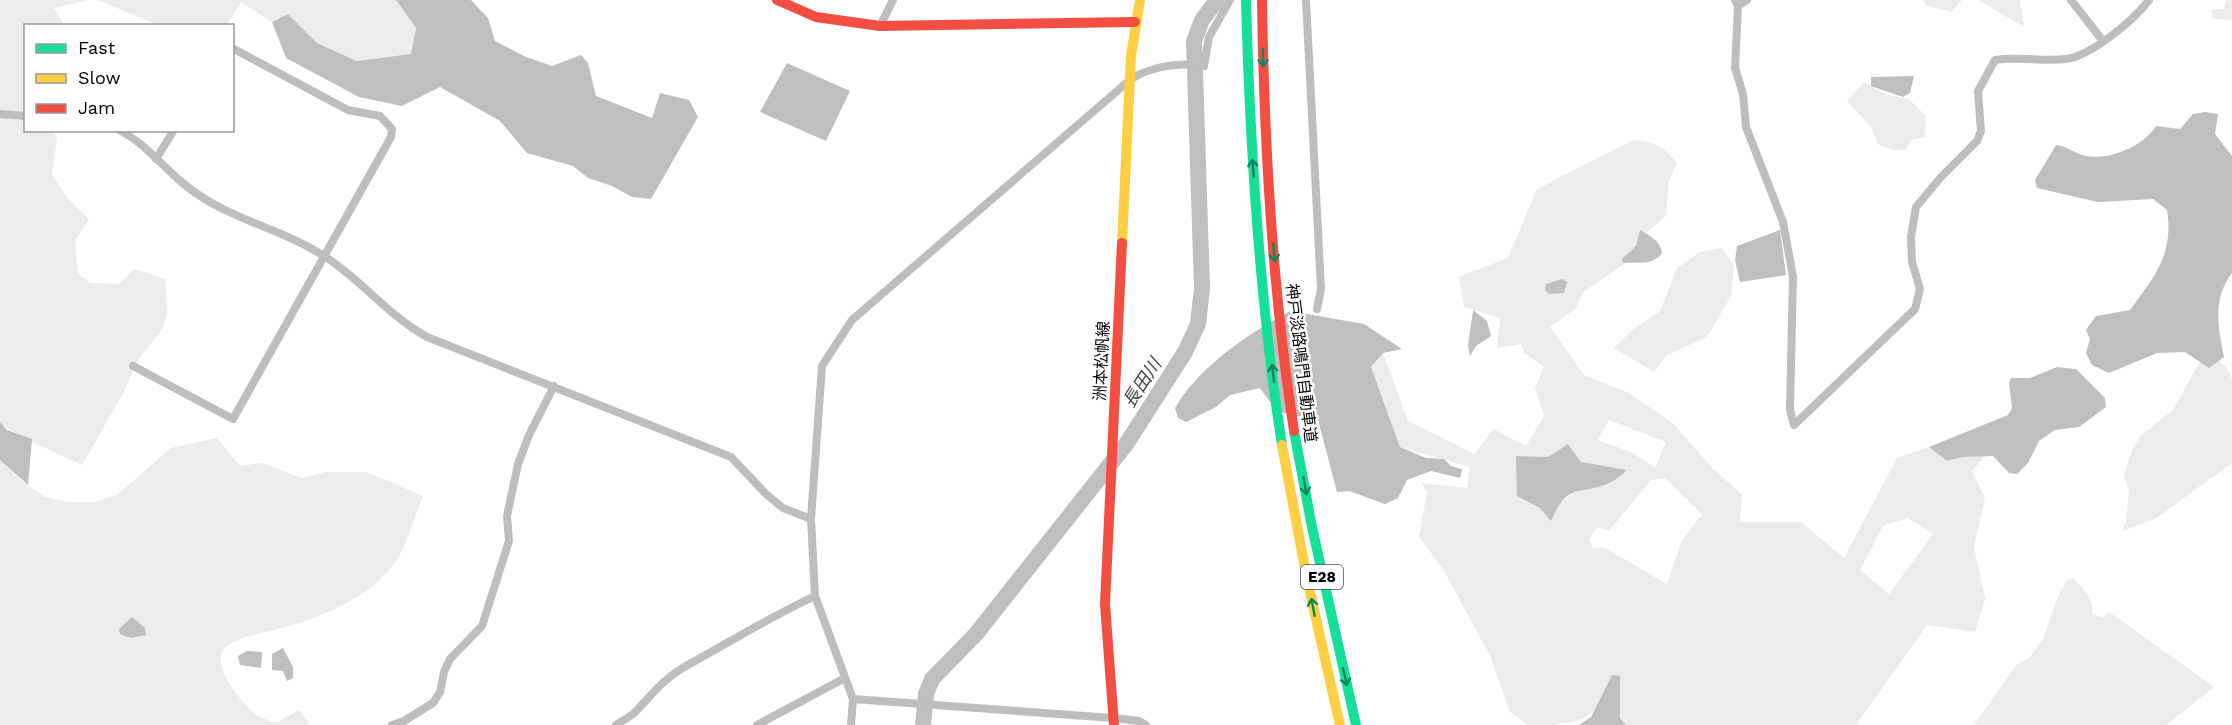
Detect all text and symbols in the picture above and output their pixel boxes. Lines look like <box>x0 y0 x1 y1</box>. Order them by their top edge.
legend <box>24 24 234 132</box>
text: Fast <box>78 37 116 58</box>
one-way arrow <box>1257 48 1269 68</box>
text: Slow <box>78 67 121 88</box>
text: Jam <box>78 97 115 118</box>
one-way arrow <box>1247 159 1258 179</box>
one-way arrow <box>1269 243 1280 263</box>
street label: 神戸淡路鳴門自動車道 <box>1282 282 1321 444</box>
street label: 洲本松帆線 <box>1090 321 1113 401</box>
water label: 長田川 <box>1118 353 1166 411</box>
one-way arrow <box>1267 363 1278 383</box>
one-way arrow <box>1299 476 1310 495</box>
road number: E28 <box>1301 565 1343 589</box>
one-way arrow <box>1307 597 1318 617</box>
one-way arrow <box>1339 667 1351 686</box>

